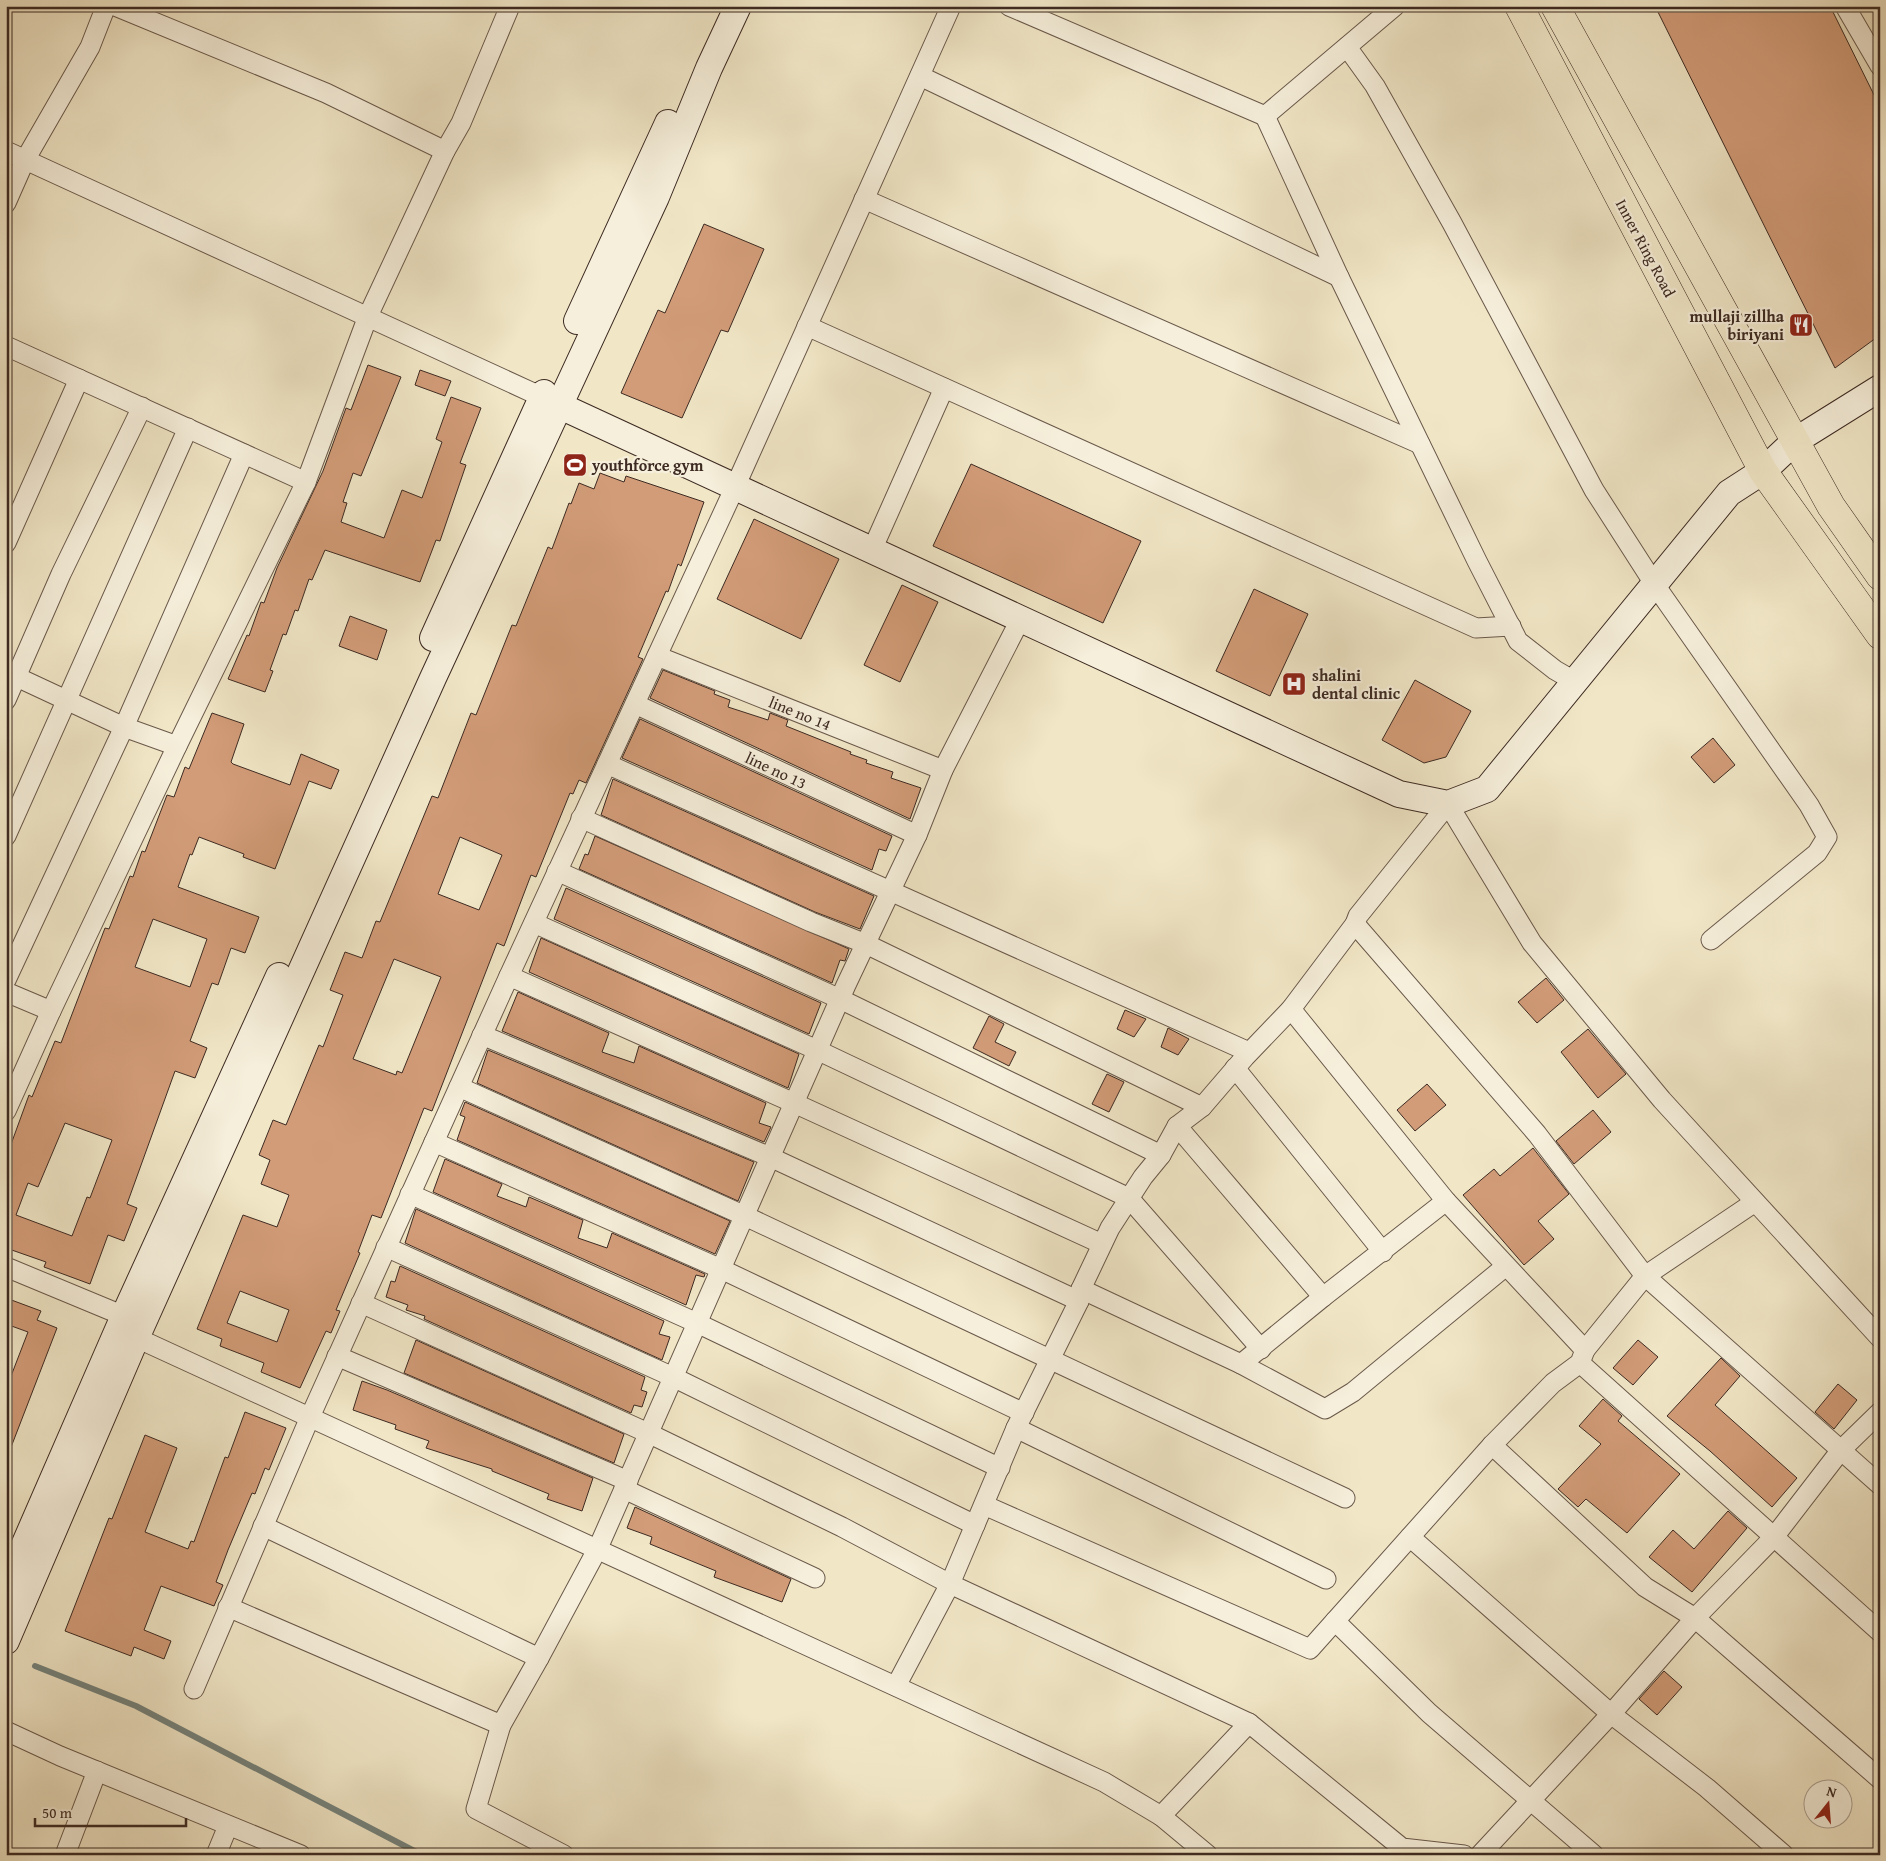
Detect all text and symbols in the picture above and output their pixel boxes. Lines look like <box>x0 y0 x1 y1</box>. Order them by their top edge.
street label: Inner Ring Road <box>1610 195 1682 302</box>
place label: mullaji zillha biriyani <box>1690 304 1785 346</box>
restaurant icon: mullaji zillha biriyani <box>1788 312 1814 338</box>
sports icon: youthforce gym <box>562 452 588 478</box>
place label: youthforce gym <box>591 453 704 477</box>
place label: shalini dental clinic <box>1312 663 1401 705</box>
hospital icon: shalini dental clinic <box>1281 671 1307 697</box>
street label: line no 14 <box>765 690 835 736</box>
street label: line no 13 <box>741 745 811 795</box>
north arrow <box>1804 1778 1854 1828</box>
text: N <box>1824 1781 1840 1803</box>
scale bar <box>35 1796 186 1828</box>
text: 50 m <box>42 1802 73 1823</box>

